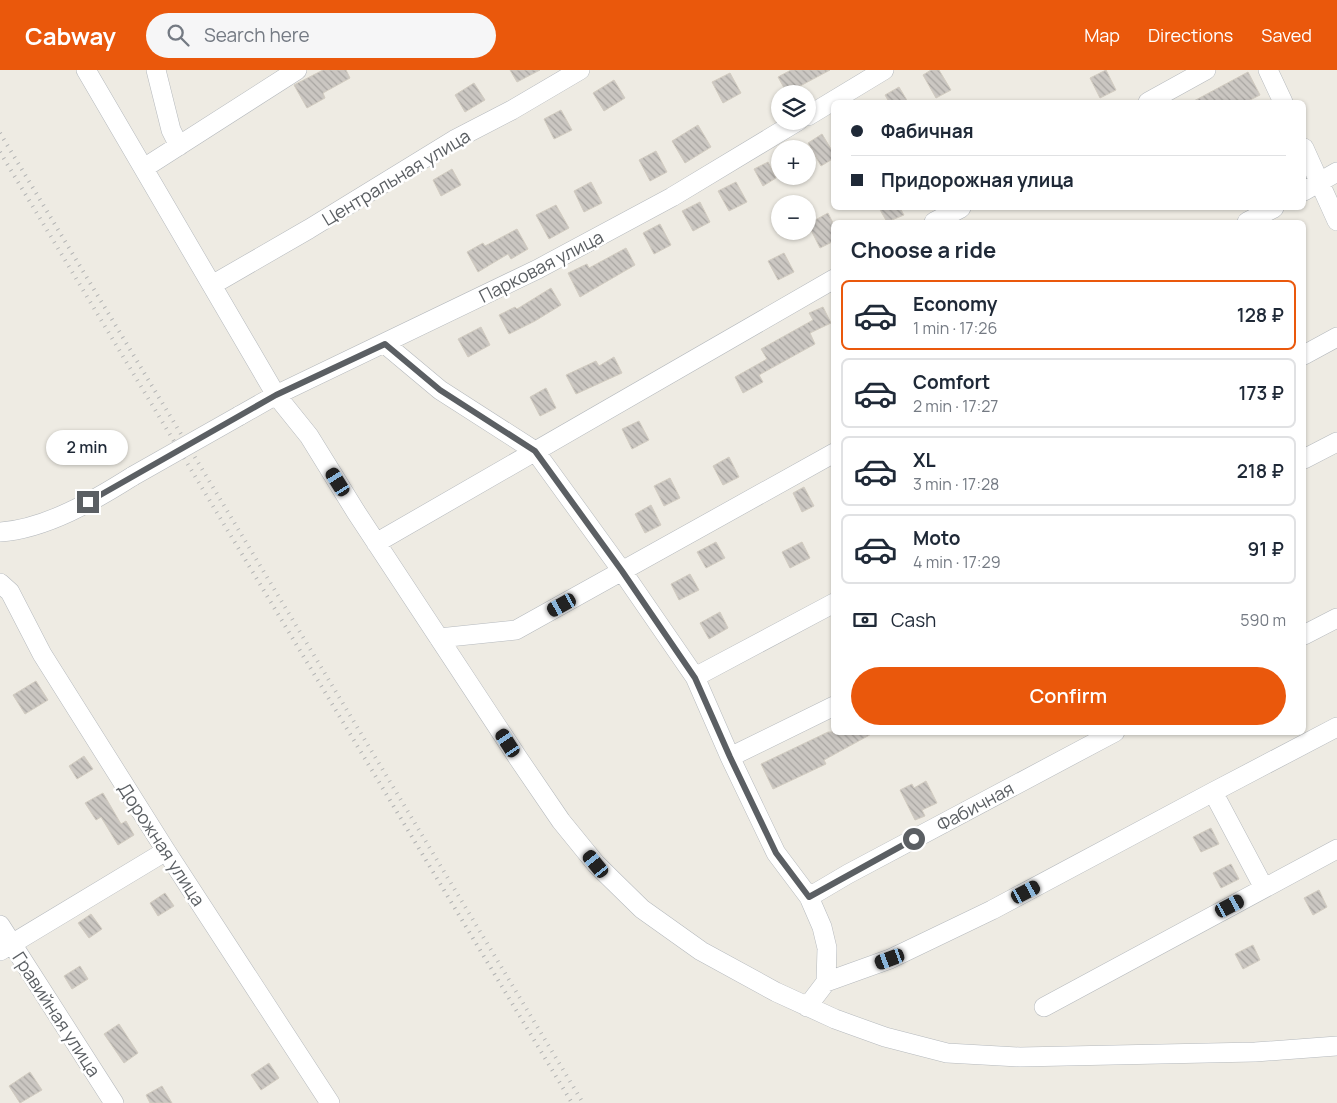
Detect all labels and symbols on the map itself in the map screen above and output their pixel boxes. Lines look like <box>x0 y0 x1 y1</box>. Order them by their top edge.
street label: Центральная улица <box>318 123 474 231</box>
street label: Парковая улица <box>475 224 607 308</box>
callout: 2 min <box>47 430 129 464</box>
car <box>323 465 352 499</box>
route end <box>77 491 99 513</box>
car <box>545 591 578 619</box>
car <box>493 726 522 760</box>
street label: Фабичная <box>932 776 1018 836</box>
street label: Дорожная улица <box>113 778 211 910</box>
route start <box>903 828 925 850</box>
car <box>580 848 611 880</box>
car <box>1009 878 1042 906</box>
car <box>1213 892 1246 920</box>
street label: Гравийная улица <box>8 947 106 1081</box>
car <box>873 947 906 971</box>

